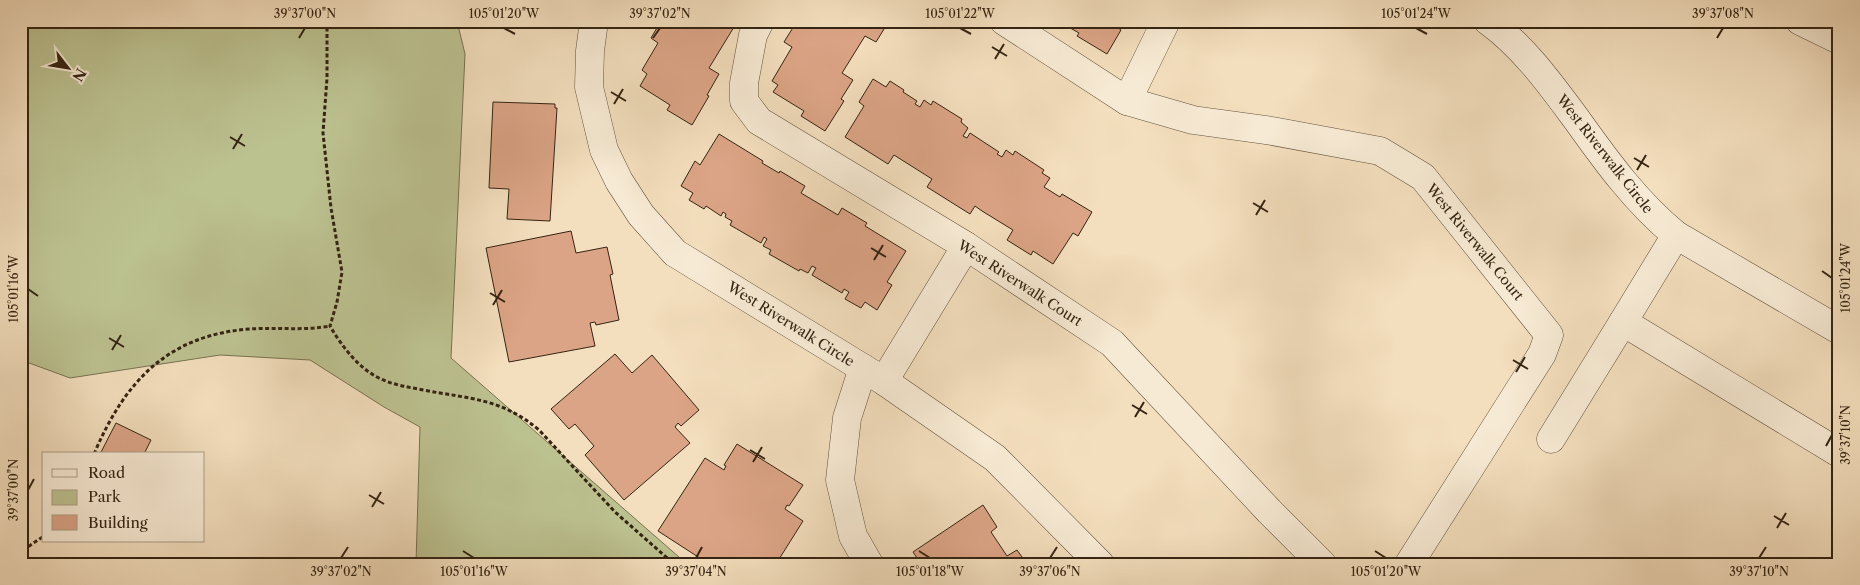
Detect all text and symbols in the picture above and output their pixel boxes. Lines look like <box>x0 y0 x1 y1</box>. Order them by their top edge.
text: 39°37'00"N <box>274 6 336 21</box>
text: 105°01'20"W <box>469 6 540 21</box>
text: 39°37'02"N <box>629 6 691 21</box>
text: 105°01'22"W <box>925 6 996 21</box>
text: 105°01'24"W <box>1381 6 1452 21</box>
text: 39°37'08"N <box>1692 6 1754 21</box>
north arrow <box>42 42 92 92</box>
text: N <box>68 65 90 85</box>
street label: West Riverwalk Circle <box>1552 90 1657 217</box>
street label: West Riverwalk Court <box>1422 179 1528 304</box>
street label: West Riverwalk Court <box>953 235 1086 330</box>
text: 105°01'24"W <box>1838 242 1853 313</box>
text: 105°01'16"W <box>6 254 21 323</box>
street label: West Riverwalk Circle <box>723 277 858 370</box>
text: 39°37'10"N <box>1838 405 1853 465</box>
legend <box>42 452 205 542</box>
text: 39°37'00"N <box>6 459 21 521</box>
text: Road <box>88 463 125 482</box>
text: Park <box>88 487 122 506</box>
text: Building <box>88 513 148 532</box>
text: 39°37'02"N <box>310 564 372 579</box>
text: 105°01'16"W <box>440 564 509 579</box>
text: 39°37'04"N <box>665 564 727 579</box>
text: 105°01'18"W <box>896 564 965 579</box>
text: 39°37'06"N <box>1019 564 1081 579</box>
text: 105°01'20"W <box>1351 564 1422 579</box>
text: 39°37'10"N <box>1729 564 1789 579</box>

